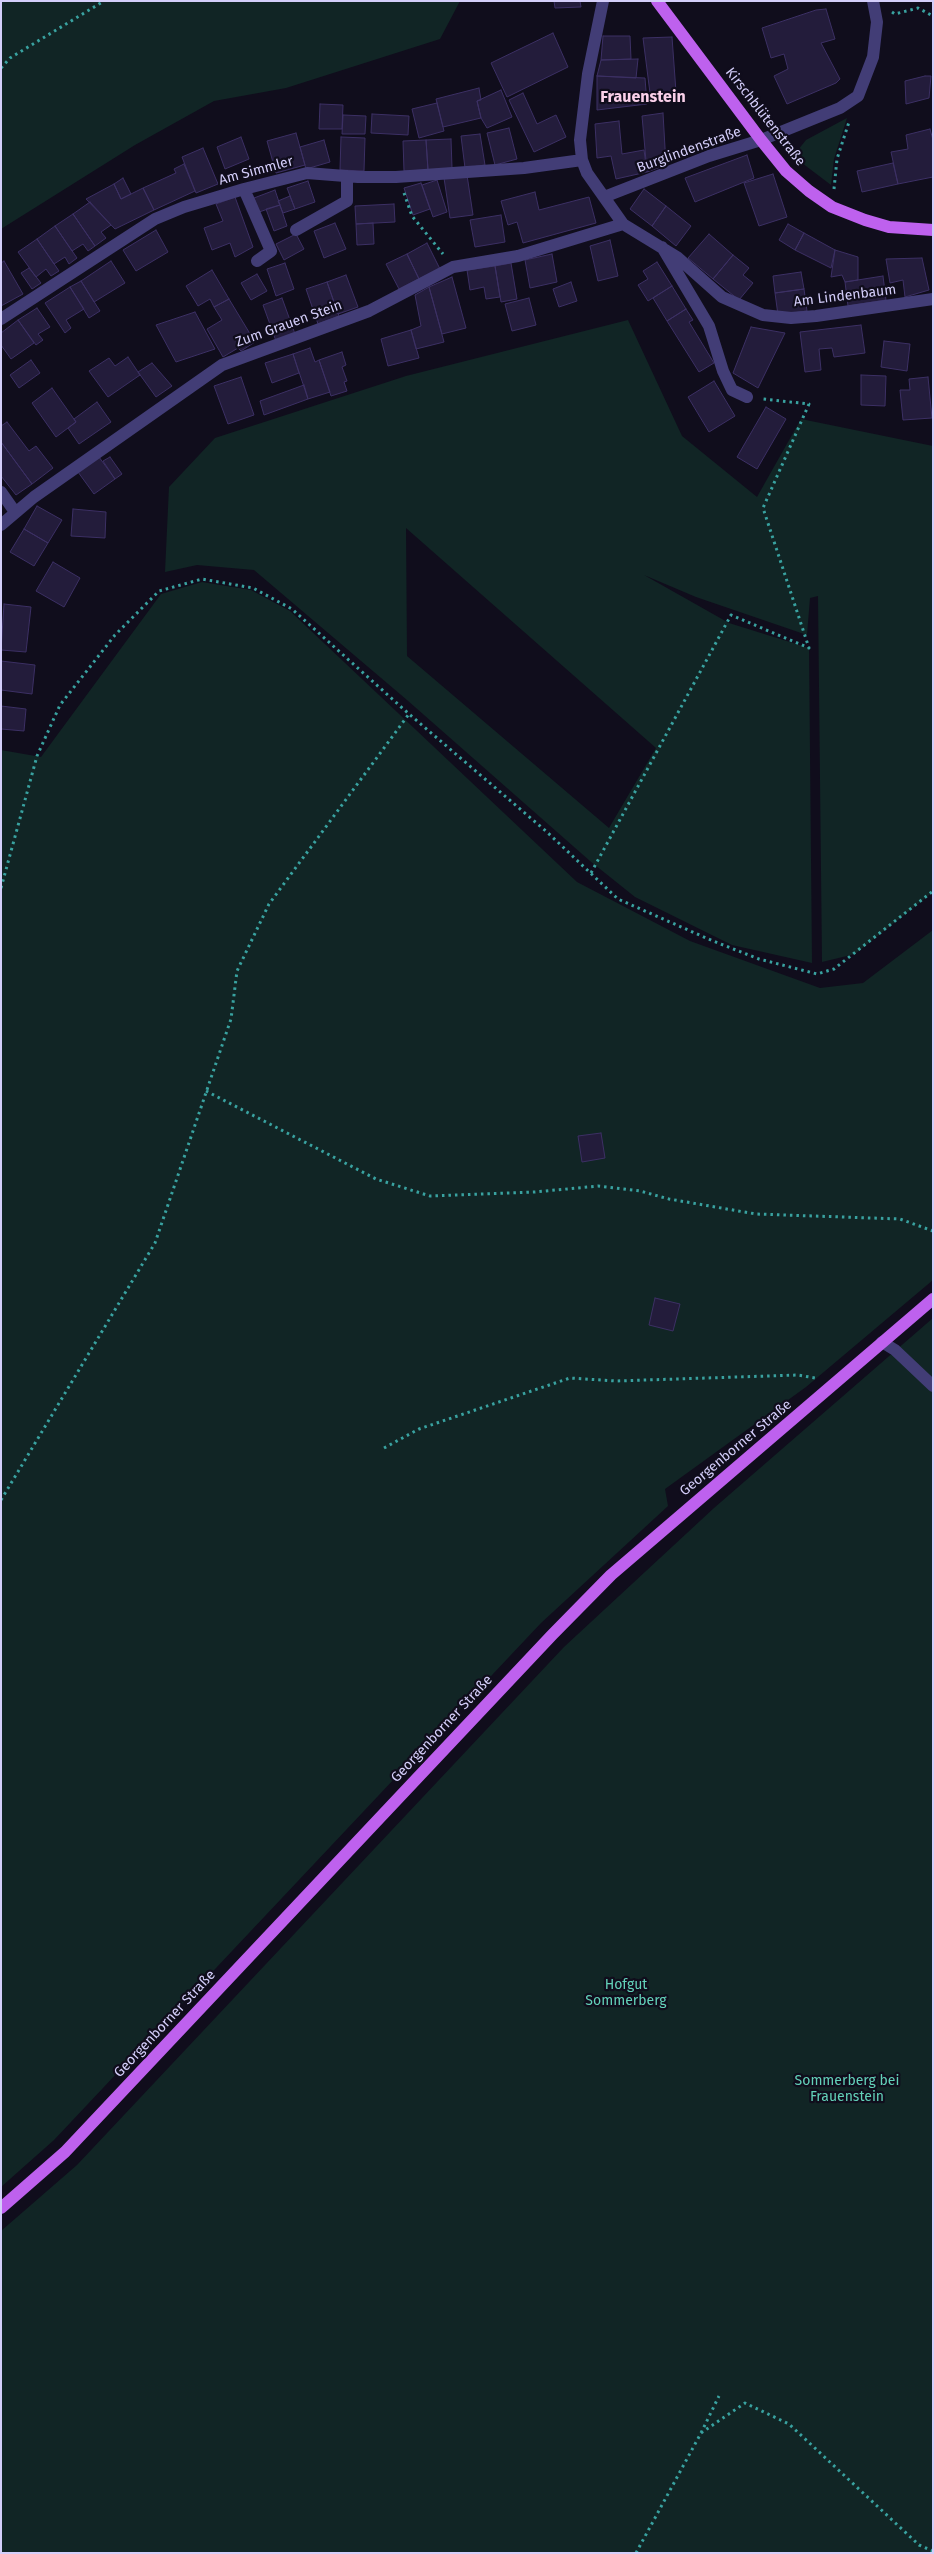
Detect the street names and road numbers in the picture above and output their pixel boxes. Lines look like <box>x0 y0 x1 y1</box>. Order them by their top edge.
street label: Kirschblütenstraße <box>721 65 809 169</box>
street label: Burglindenstraße <box>635 123 743 177</box>
street label: Am Simmler <box>217 153 295 189</box>
street label: Am Lindenbaum <box>793 281 897 311</box>
street label: Zum Grauen Stein <box>233 297 345 351</box>
street label: Georgenborner Straße <box>677 1396 795 1500</box>
street label: Georgenborner Straße <box>388 1672 496 1786</box>
street label: Georgenborner Straße <box>111 1967 219 2081</box>

